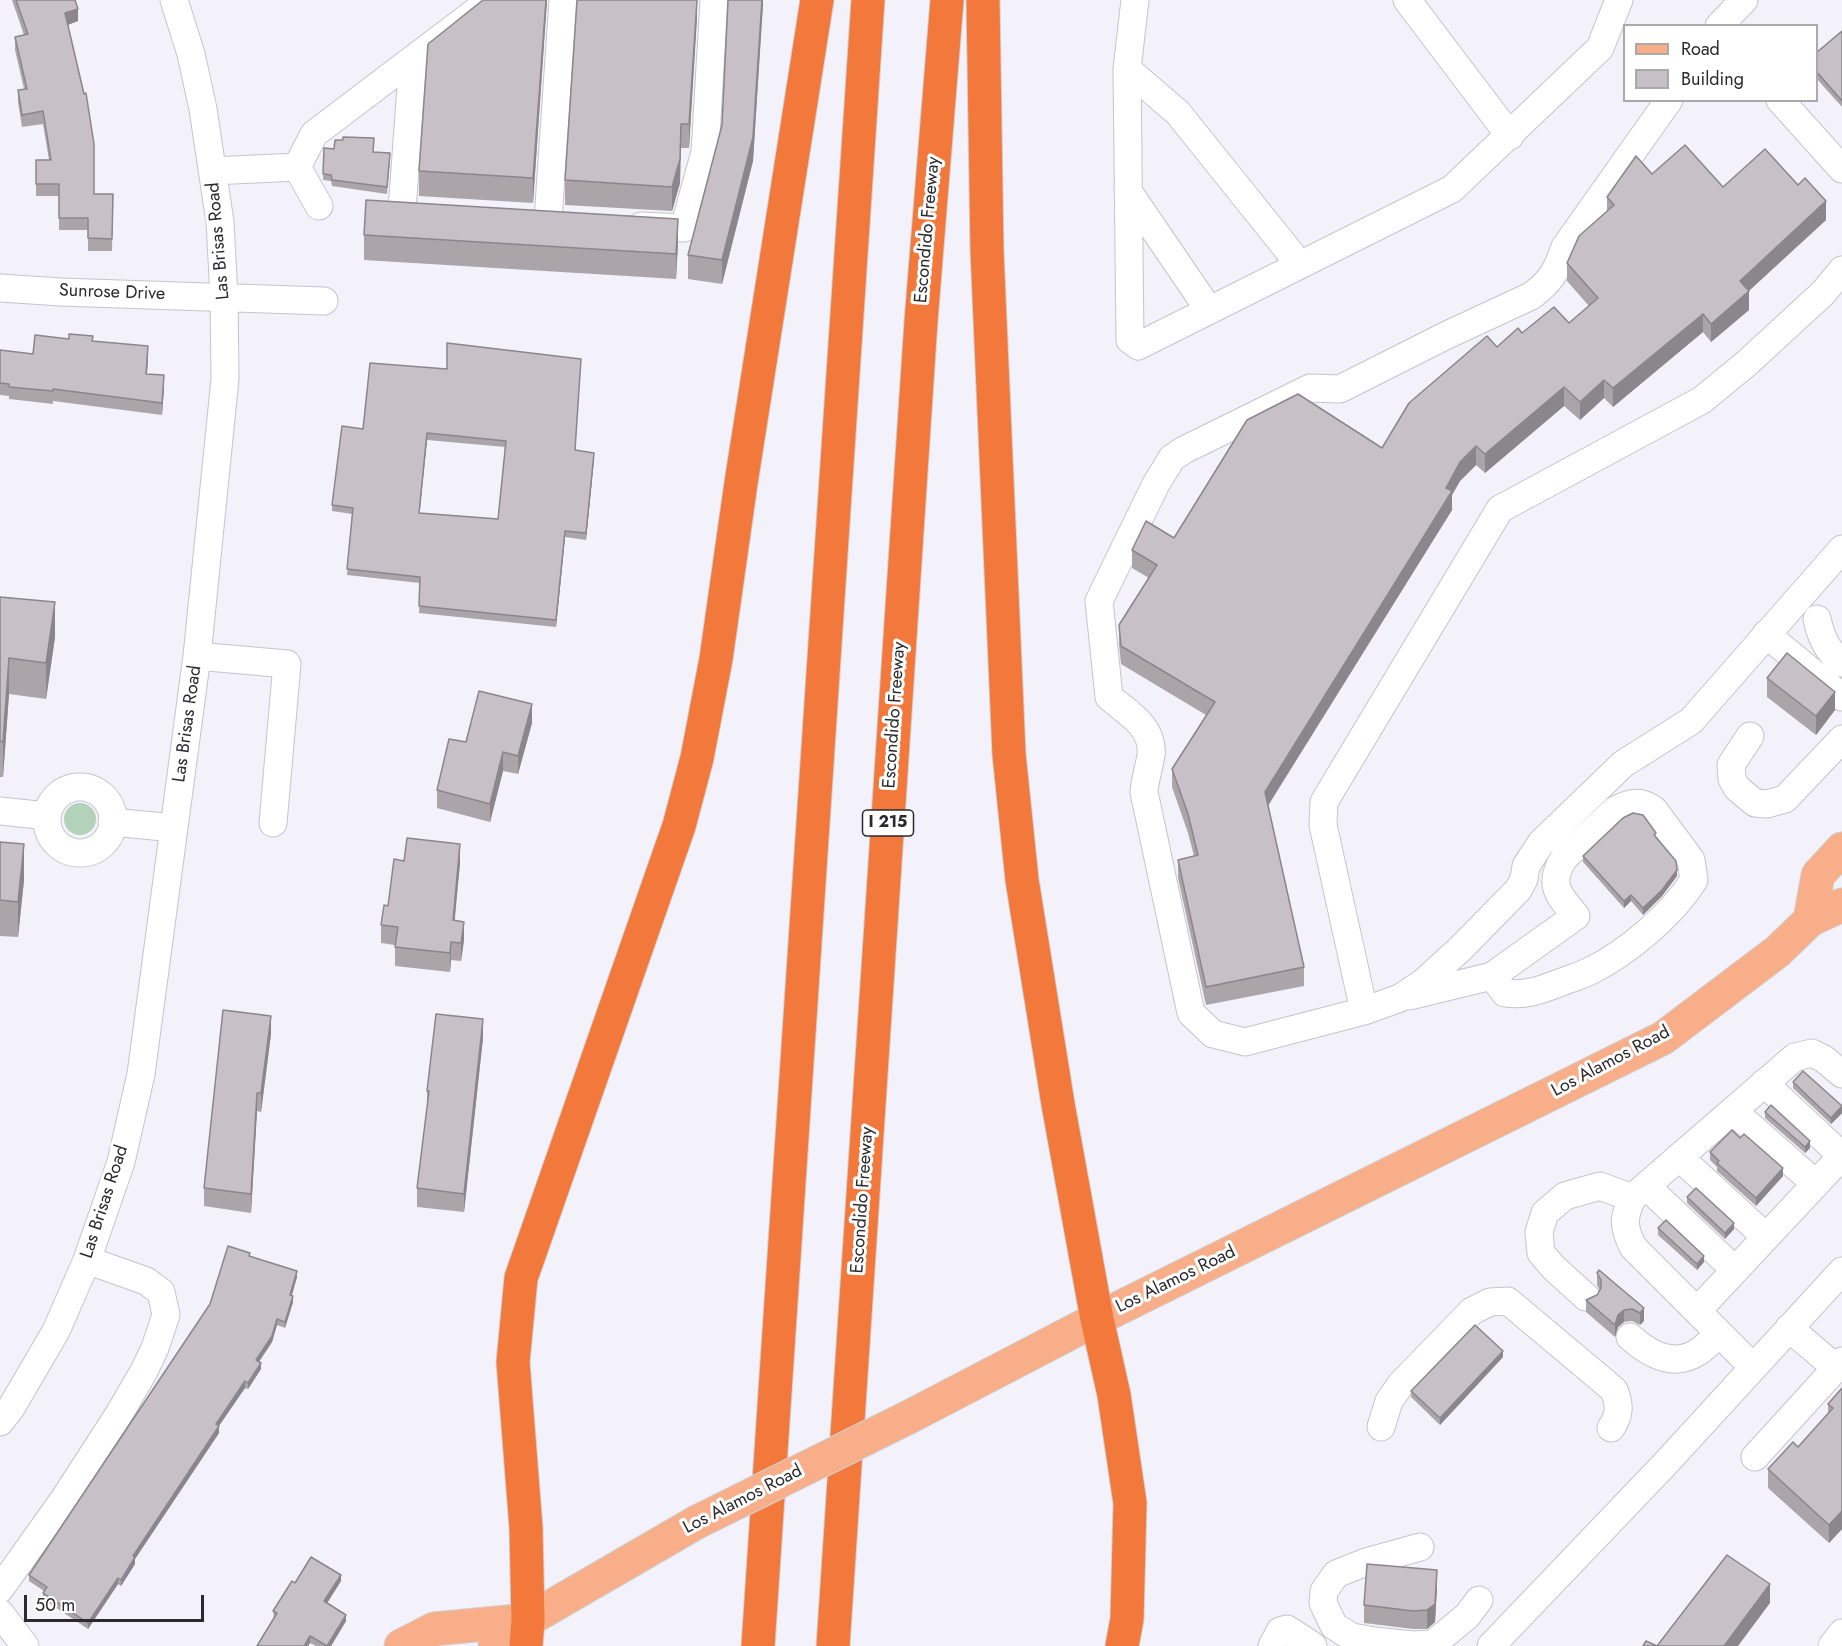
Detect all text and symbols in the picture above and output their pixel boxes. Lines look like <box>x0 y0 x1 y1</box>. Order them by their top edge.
legend <box>1623 24 1818 102</box>
text: Road <box>1681 36 1720 62</box>
text: Building <box>1681 66 1744 92</box>
street label: Escondido Freeway <box>911 156 945 304</box>
street label: Las Brisas Road <box>203 181 235 301</box>
street label: Sunrose Drive <box>58 280 166 306</box>
street label: Escondido Freeway <box>879 641 911 789</box>
street label: Las Brisas Road <box>169 664 207 784</box>
road number: I 215 <box>862 810 914 836</box>
street label: Los Alamos Road <box>1548 1022 1674 1102</box>
street label: Escondido Freeway <box>847 1126 879 1274</box>
street label: Las Brisas Road <box>77 1143 133 1261</box>
street label: Los Alamos Road <box>1113 1242 1239 1318</box>
street label: Los Alamos Road <box>680 1461 806 1539</box>
scale bar <box>27 1583 207 1621</box>
text: 50 m <box>35 1592 75 1618</box>

